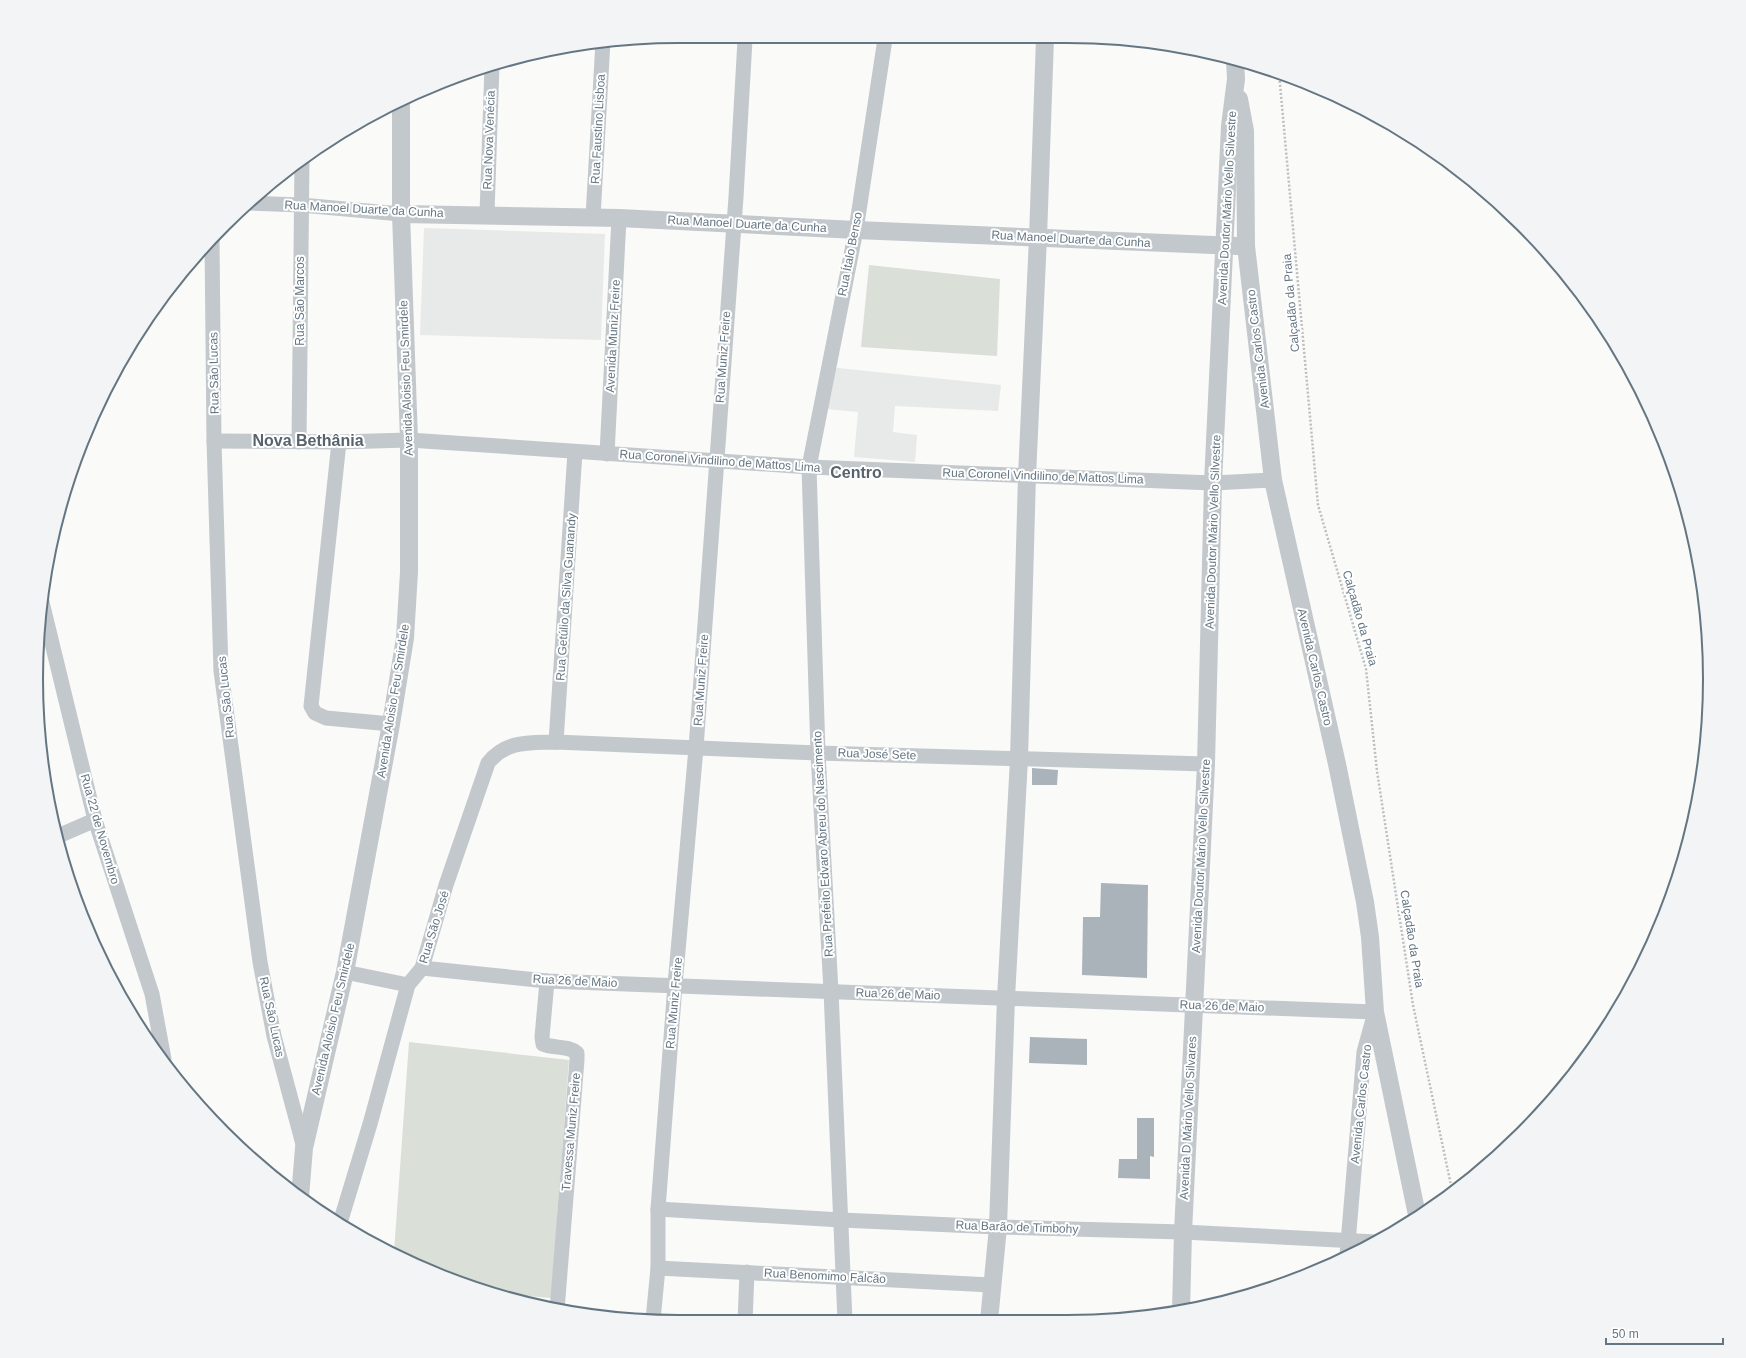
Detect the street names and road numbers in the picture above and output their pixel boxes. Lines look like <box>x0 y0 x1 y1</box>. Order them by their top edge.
street label: Rua Faustino Lisboa <box>588 73 608 184</box>
street label: Rua Nova Venécia <box>480 90 498 190</box>
street label: Avenida Doutor Mário Vello Silvestre <box>1215 110 1239 306</box>
street label: Rua Manoel Duarte da Cunha <box>284 198 444 220</box>
street label: Rua Ítalo Benso <box>834 210 865 297</box>
street label: Rua Manoel Duarte da Cunha <box>667 213 827 235</box>
street label: Rua Manoel Duarte da Cunha <box>991 228 1151 250</box>
street label: Calçadão da Praia <box>1280 253 1302 353</box>
street label: Rua São Marcos <box>293 256 307 346</box>
street label: Avenida Muniz Freire <box>603 279 623 393</box>
street label: Avenida Carlos Castro <box>1244 288 1272 409</box>
street label: Avenida Aloisio Feu Smirdele <box>396 300 416 456</box>
street label: Rua Muniz Freire <box>713 310 733 403</box>
street label: Rua São Lucas <box>206 332 222 414</box>
street label: Avenida Doutor Mário Vello Silvestre <box>1203 434 1223 629</box>
street label: Rua Coronel Vindilino de Mattos Lima <box>619 447 821 475</box>
street label: Rua Coronel Vindilino de Mattos Lima <box>942 465 1144 487</box>
street label: Rua Getúlio da Silva Guanandy <box>553 513 579 681</box>
street label: Calçadão da Praia <box>1340 569 1380 668</box>
street label: Avenida Carlos Castro <box>1295 607 1335 727</box>
street label: Avenida Aloisio Feu Smirdele <box>374 623 412 779</box>
street label: Rua Muniz Freire <box>691 633 711 726</box>
street label: Rua São Lucas <box>215 655 237 739</box>
street label: Rua Prefeito Edvaro Abreu do Nascimento <box>810 730 836 957</box>
street label: Rua José Sete <box>837 746 917 762</box>
street label: Avenida Doutor Mário Vello Silvestre <box>1189 758 1213 954</box>
street label: Rua 22 de Novembro <box>78 772 123 886</box>
street label: Rua São José <box>416 889 452 965</box>
street label: Calçadão da Praia <box>1397 889 1427 989</box>
street label: Avenida Aloisio Feu Smirdele <box>309 941 357 1097</box>
street label: Rua Muniz Freire <box>663 956 685 1049</box>
street label: Rua 26 de Maio <box>532 972 618 990</box>
street label: Rua São Lucas <box>257 975 287 1059</box>
street label: Rua 26 de Maio <box>855 986 941 1002</box>
street label: Rua 26 de Maio <box>1179 998 1265 1014</box>
street label: Avenida D Mário Vello Silvares <box>1177 1036 1199 1200</box>
street label: Avenida Carlos Castro <box>1348 1043 1374 1164</box>
street label: Travessa Muniz Freire <box>559 1072 583 1192</box>
street label: Rua Barão de Timbohy <box>955 1218 1079 1236</box>
street label: Rua Benomimo Falcão <box>764 1266 887 1286</box>

